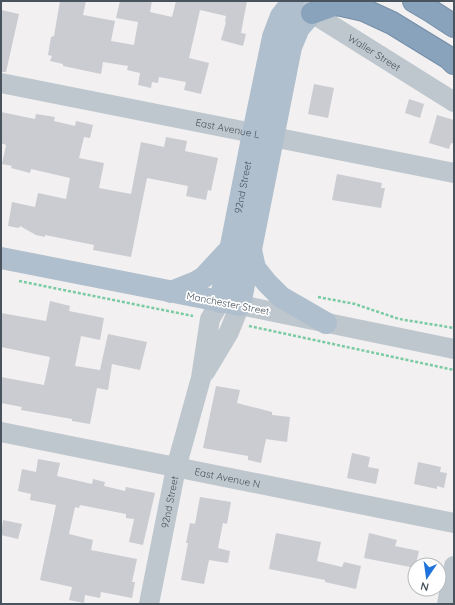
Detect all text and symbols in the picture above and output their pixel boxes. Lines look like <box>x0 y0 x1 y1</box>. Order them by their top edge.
street label: Waller Street <box>345 31 404 74</box>
street label: East Avenue L <box>194 116 261 141</box>
street label: 92nd Street <box>231 159 254 215</box>
street label: Manchester Street <box>185 289 271 318</box>
street label: East Avenue N <box>193 465 261 491</box>
street label: 92nd Street <box>158 474 181 529</box>
north arrow <box>407 557 447 597</box>
text: N <box>419 579 430 594</box>

